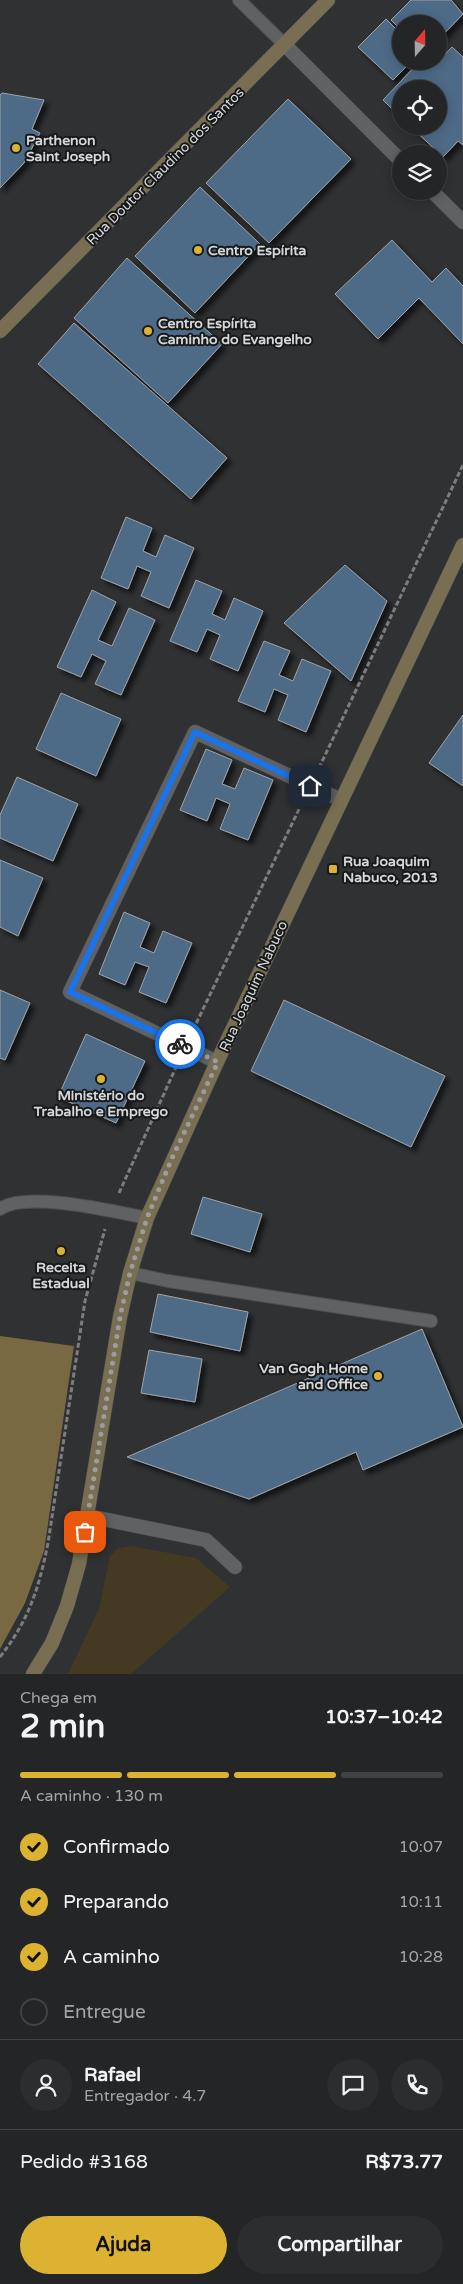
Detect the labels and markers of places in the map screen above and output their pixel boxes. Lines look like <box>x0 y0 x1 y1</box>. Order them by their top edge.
place label: Parthenon Saint Joseph <box>26 132 110 165</box>
marker: Parthenon Saint Joseph <box>10 142 22 154</box>
place label: Centro Espírita <box>208 242 307 259</box>
marker: Centro Espírita <box>192 244 204 256</box>
place label: Centro Espírita Caminho do Evangelho <box>158 315 312 348</box>
marker: Centro Espírita Caminho do Evangelho <box>142 325 154 337</box>
pin <box>289 765 331 807</box>
place label: Rua Joaquim Nabuco, 2013 <box>343 853 438 886</box>
marker: Rua Joaquim Nabuco, 2013 <box>327 863 339 875</box>
marker: Ministério do Trabalho e Emprego <box>95 1073 107 1085</box>
place label: Ministério do Trabalho e Emprego <box>33 1087 169 1120</box>
marker: Receita Estadual <box>55 1245 67 1257</box>
place label: Receita Estadual <box>32 1259 90 1292</box>
place label: Van Gogh Home and Office <box>259 1360 368 1393</box>
marker: Van Gogh Home and Office <box>372 1370 384 1382</box>
pin <box>64 1511 106 1553</box>

